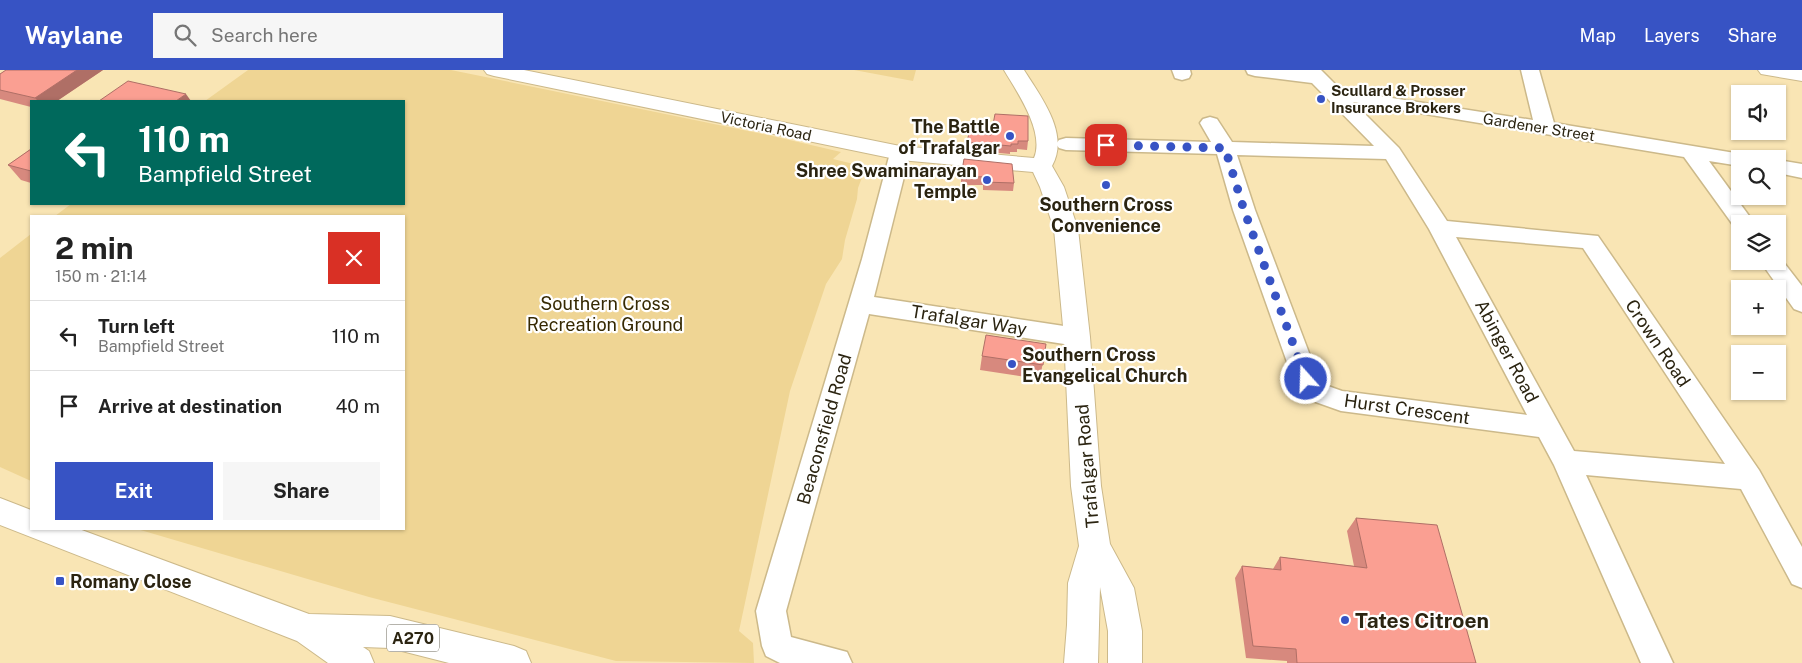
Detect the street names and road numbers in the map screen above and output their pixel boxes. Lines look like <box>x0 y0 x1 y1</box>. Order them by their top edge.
street label: Victoria Road <box>719 108 813 144</box>
street label: Gardener Street <box>1482 110 1596 144</box>
street label: Crown Road <box>1621 295 1695 391</box>
street label: Abinger Road <box>1471 296 1543 406</box>
street label: Trafalgar Way <box>910 300 1029 340</box>
street label: Beaconsfield Road <box>792 351 856 507</box>
street label: Hurst Crescent <box>1343 390 1471 428</box>
street label: Trafalgar Road <box>1071 403 1103 529</box>
road number: A270 <box>387 624 439 652</box>

